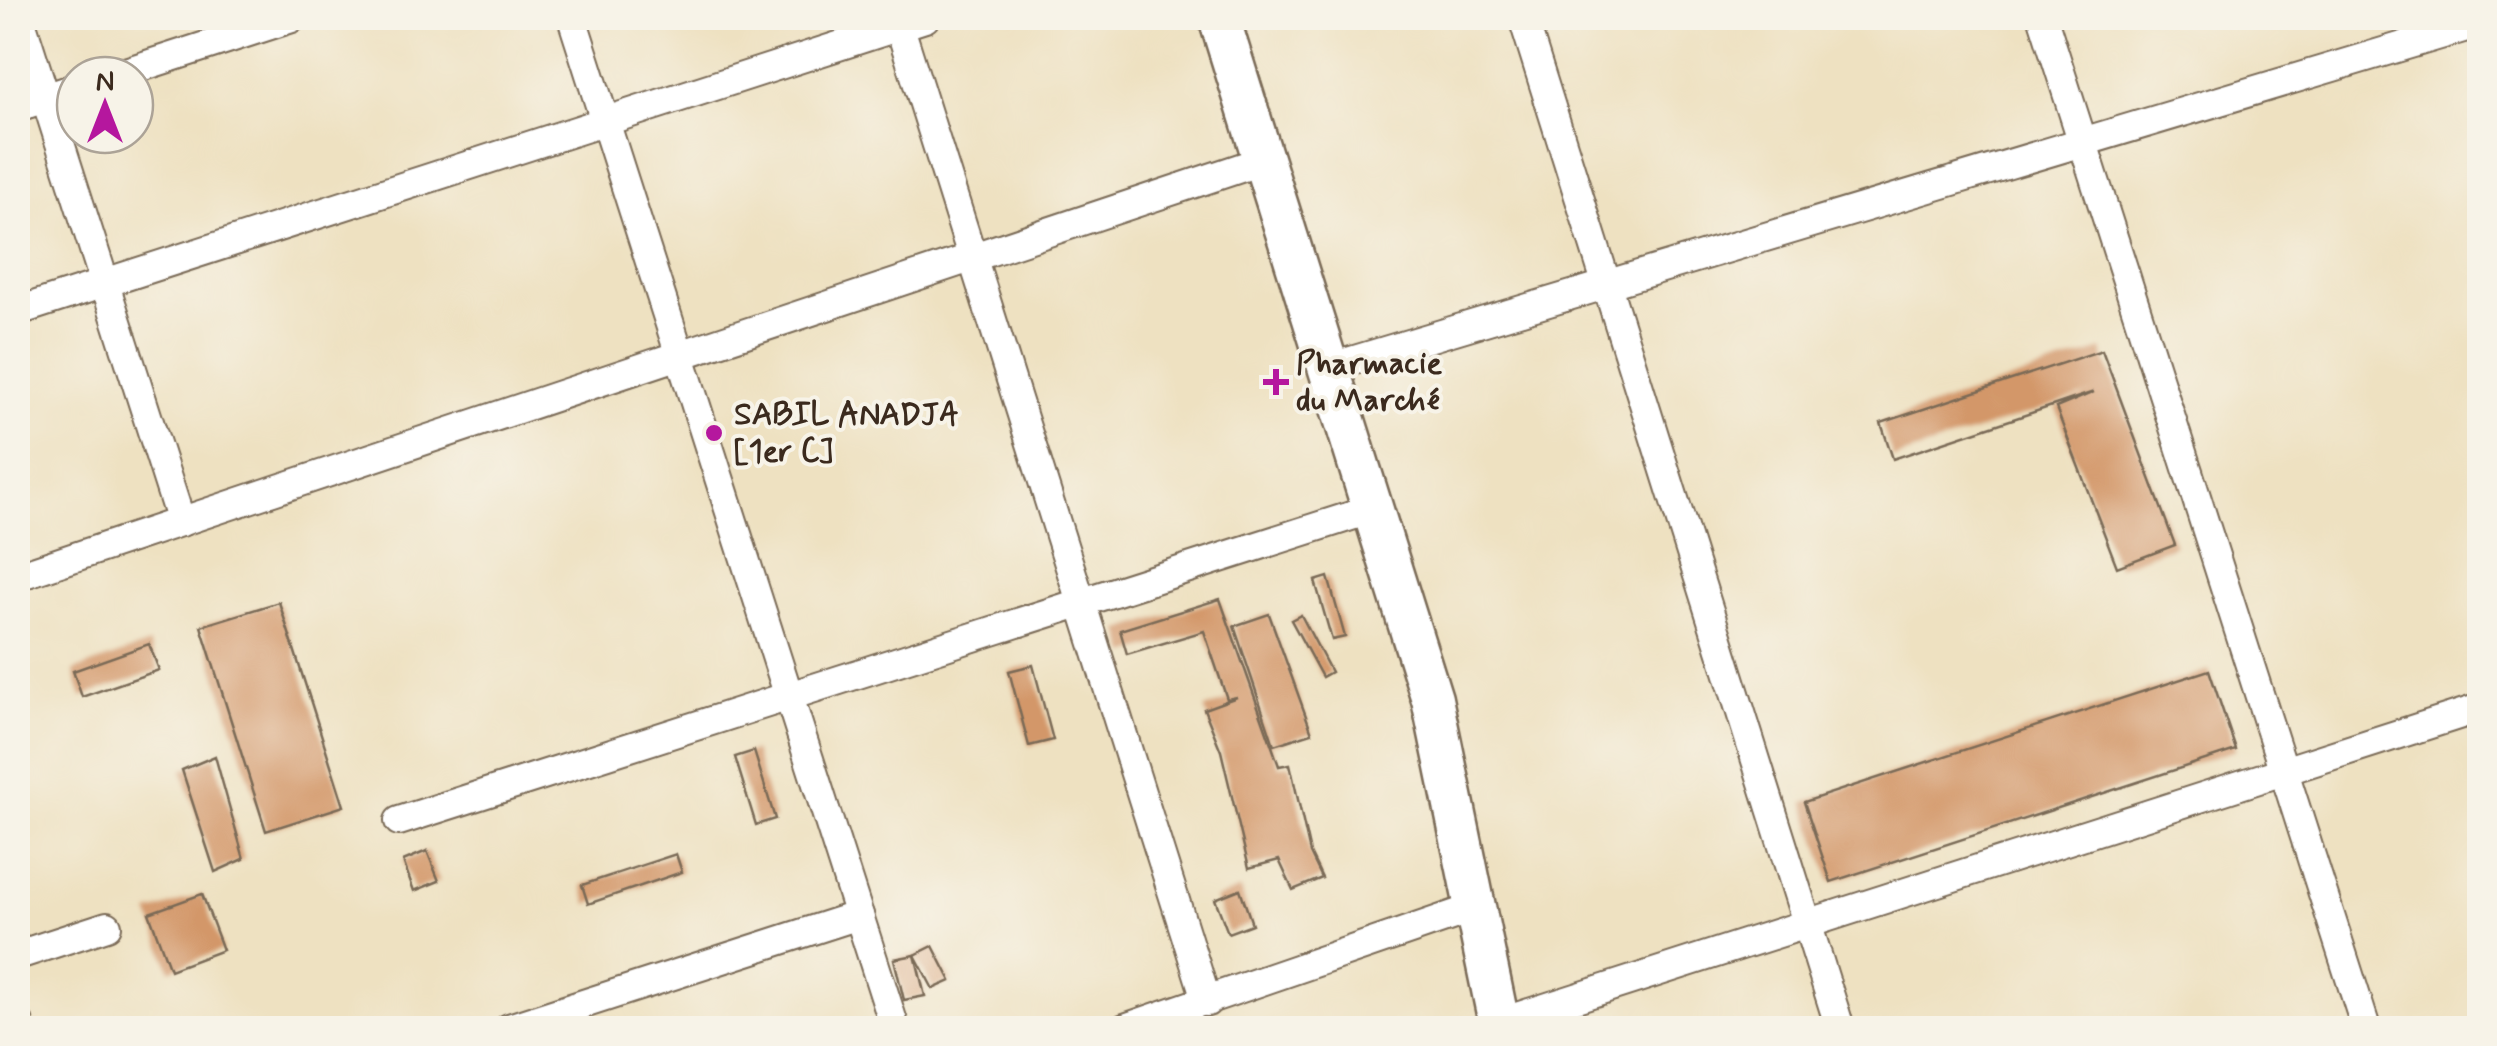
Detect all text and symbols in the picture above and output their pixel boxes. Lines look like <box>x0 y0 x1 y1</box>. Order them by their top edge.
north arrow <box>55 55 155 155</box>
text: N <box>96 64 114 101</box>
place label: Pharmacie du Marché <box>1296 343 1442 422</box>
marker: Pharmacie du Marché <box>1265 371 1287 393</box>
place label: SABIL ANADJA [1er C] <box>734 394 959 473</box>
marker: SABIL ANADJA [1er C] <box>703 422 725 444</box>

